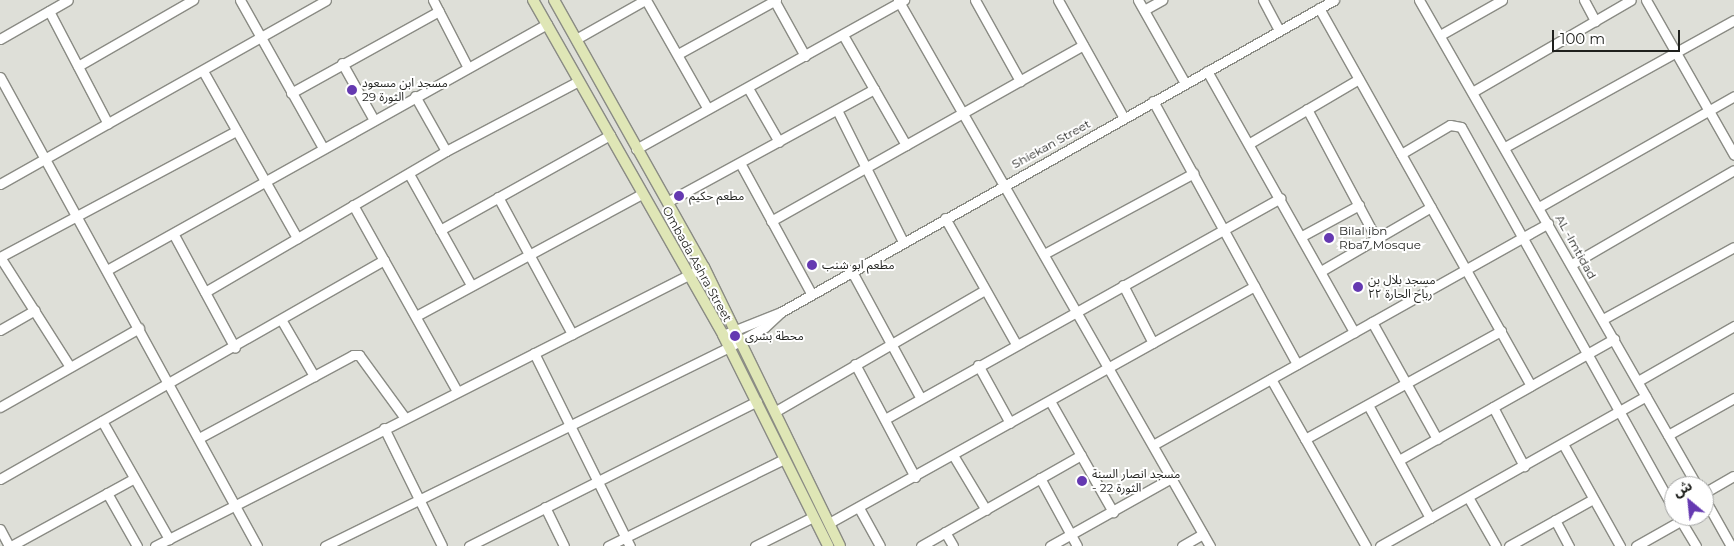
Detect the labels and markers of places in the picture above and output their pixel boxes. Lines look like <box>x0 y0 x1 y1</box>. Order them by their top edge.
place label: مسجد ابن مسعود الثورة 29 <box>362 76 448 104</box>
marker: مسجد ابن مسعود الثورة 29 <box>346 84 358 96</box>
place label: مطعم حكيم <box>689 189 744 203</box>
marker: مطعم حكيم <box>673 190 685 202</box>
place label: Bilal ibn Rba7 Mosque <box>1339 224 1421 252</box>
marker: Bilal ibn Rba7 Mosque <box>1323 232 1335 244</box>
place label: مطعم ابو شنب <box>822 258 894 272</box>
marker: مطعم ابو شنب <box>806 259 818 271</box>
place label: مسجد بلال بن رباح الحارة ٢٢ <box>1368 273 1436 301</box>
marker: مسجد بلال بن رباح الحارة ٢٢ <box>1352 281 1364 293</box>
place label: محطة بشرى <box>745 329 804 343</box>
marker: محطة بشرى <box>729 330 741 342</box>
place label: مسجد انصار السنة - الثورة 22 <box>1092 467 1180 495</box>
marker: مسجد انصار السنة - الثورة 22 <box>1076 475 1088 487</box>

